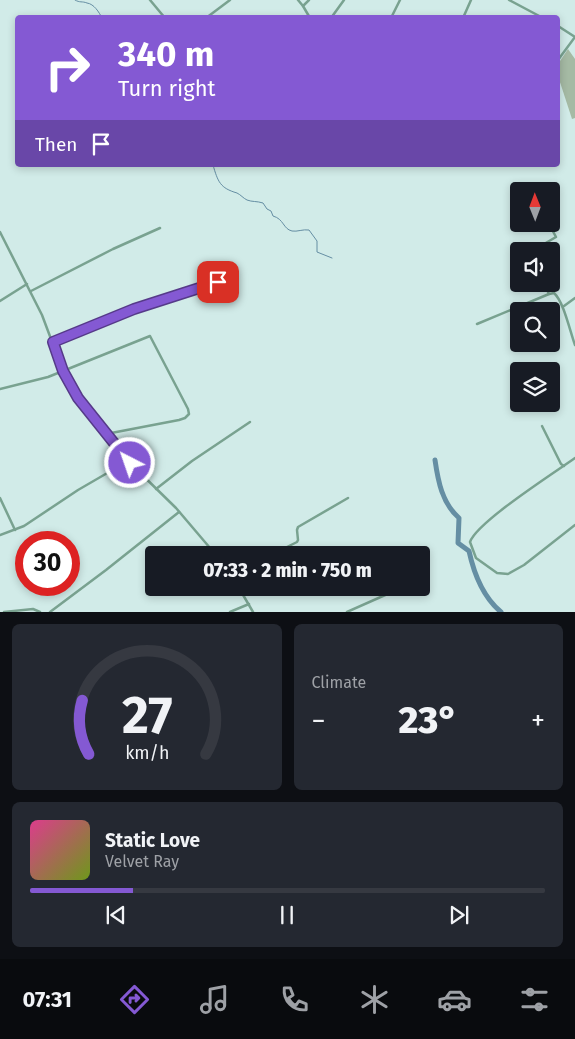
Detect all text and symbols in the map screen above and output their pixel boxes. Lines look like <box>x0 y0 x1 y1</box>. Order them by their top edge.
text: 340 m <box>118 33 214 75</box>
icon: right <box>35 35 100 100</box>
text: Turn right <box>118 75 215 102</box>
icon: arrive <box>87 130 115 158</box>
text: Then <box>35 133 77 156</box>
north arrow <box>510 182 560 232</box>
map controls <box>510 182 560 412</box>
button: sound <box>510 242 560 292</box>
pin <box>197 261 239 303</box>
icon: arrive <box>204 268 232 296</box>
button: search <box>510 302 560 352</box>
button: layers <box>510 362 560 412</box>
position arrow <box>103 436 155 488</box>
speed limit sign: 30 <box>15 531 80 596</box>
text: 07:33 · 2 min · 750 m <box>203 559 372 582</box>
text: Climate <box>312 673 366 692</box>
text: 27 <box>121 684 172 747</box>
text: 23° <box>399 697 458 743</box>
text: − <box>312 704 326 737</box>
text: + <box>531 704 545 737</box>
text: km/h <box>125 742 169 764</box>
text: Static Love <box>105 829 200 852</box>
text: Velvet Ray <box>105 852 179 871</box>
icon: previous <box>102 901 130 929</box>
icon: pause <box>273 901 301 929</box>
icon: next <box>445 901 473 929</box>
icon: directions <box>117 982 152 1017</box>
icon: music <box>197 982 232 1017</box>
icon: phone <box>277 982 312 1017</box>
icon: climate <box>357 982 392 1017</box>
icon: car <box>437 982 472 1017</box>
icon: filters <box>517 982 552 1017</box>
text: 07:31 <box>23 986 72 1013</box>

